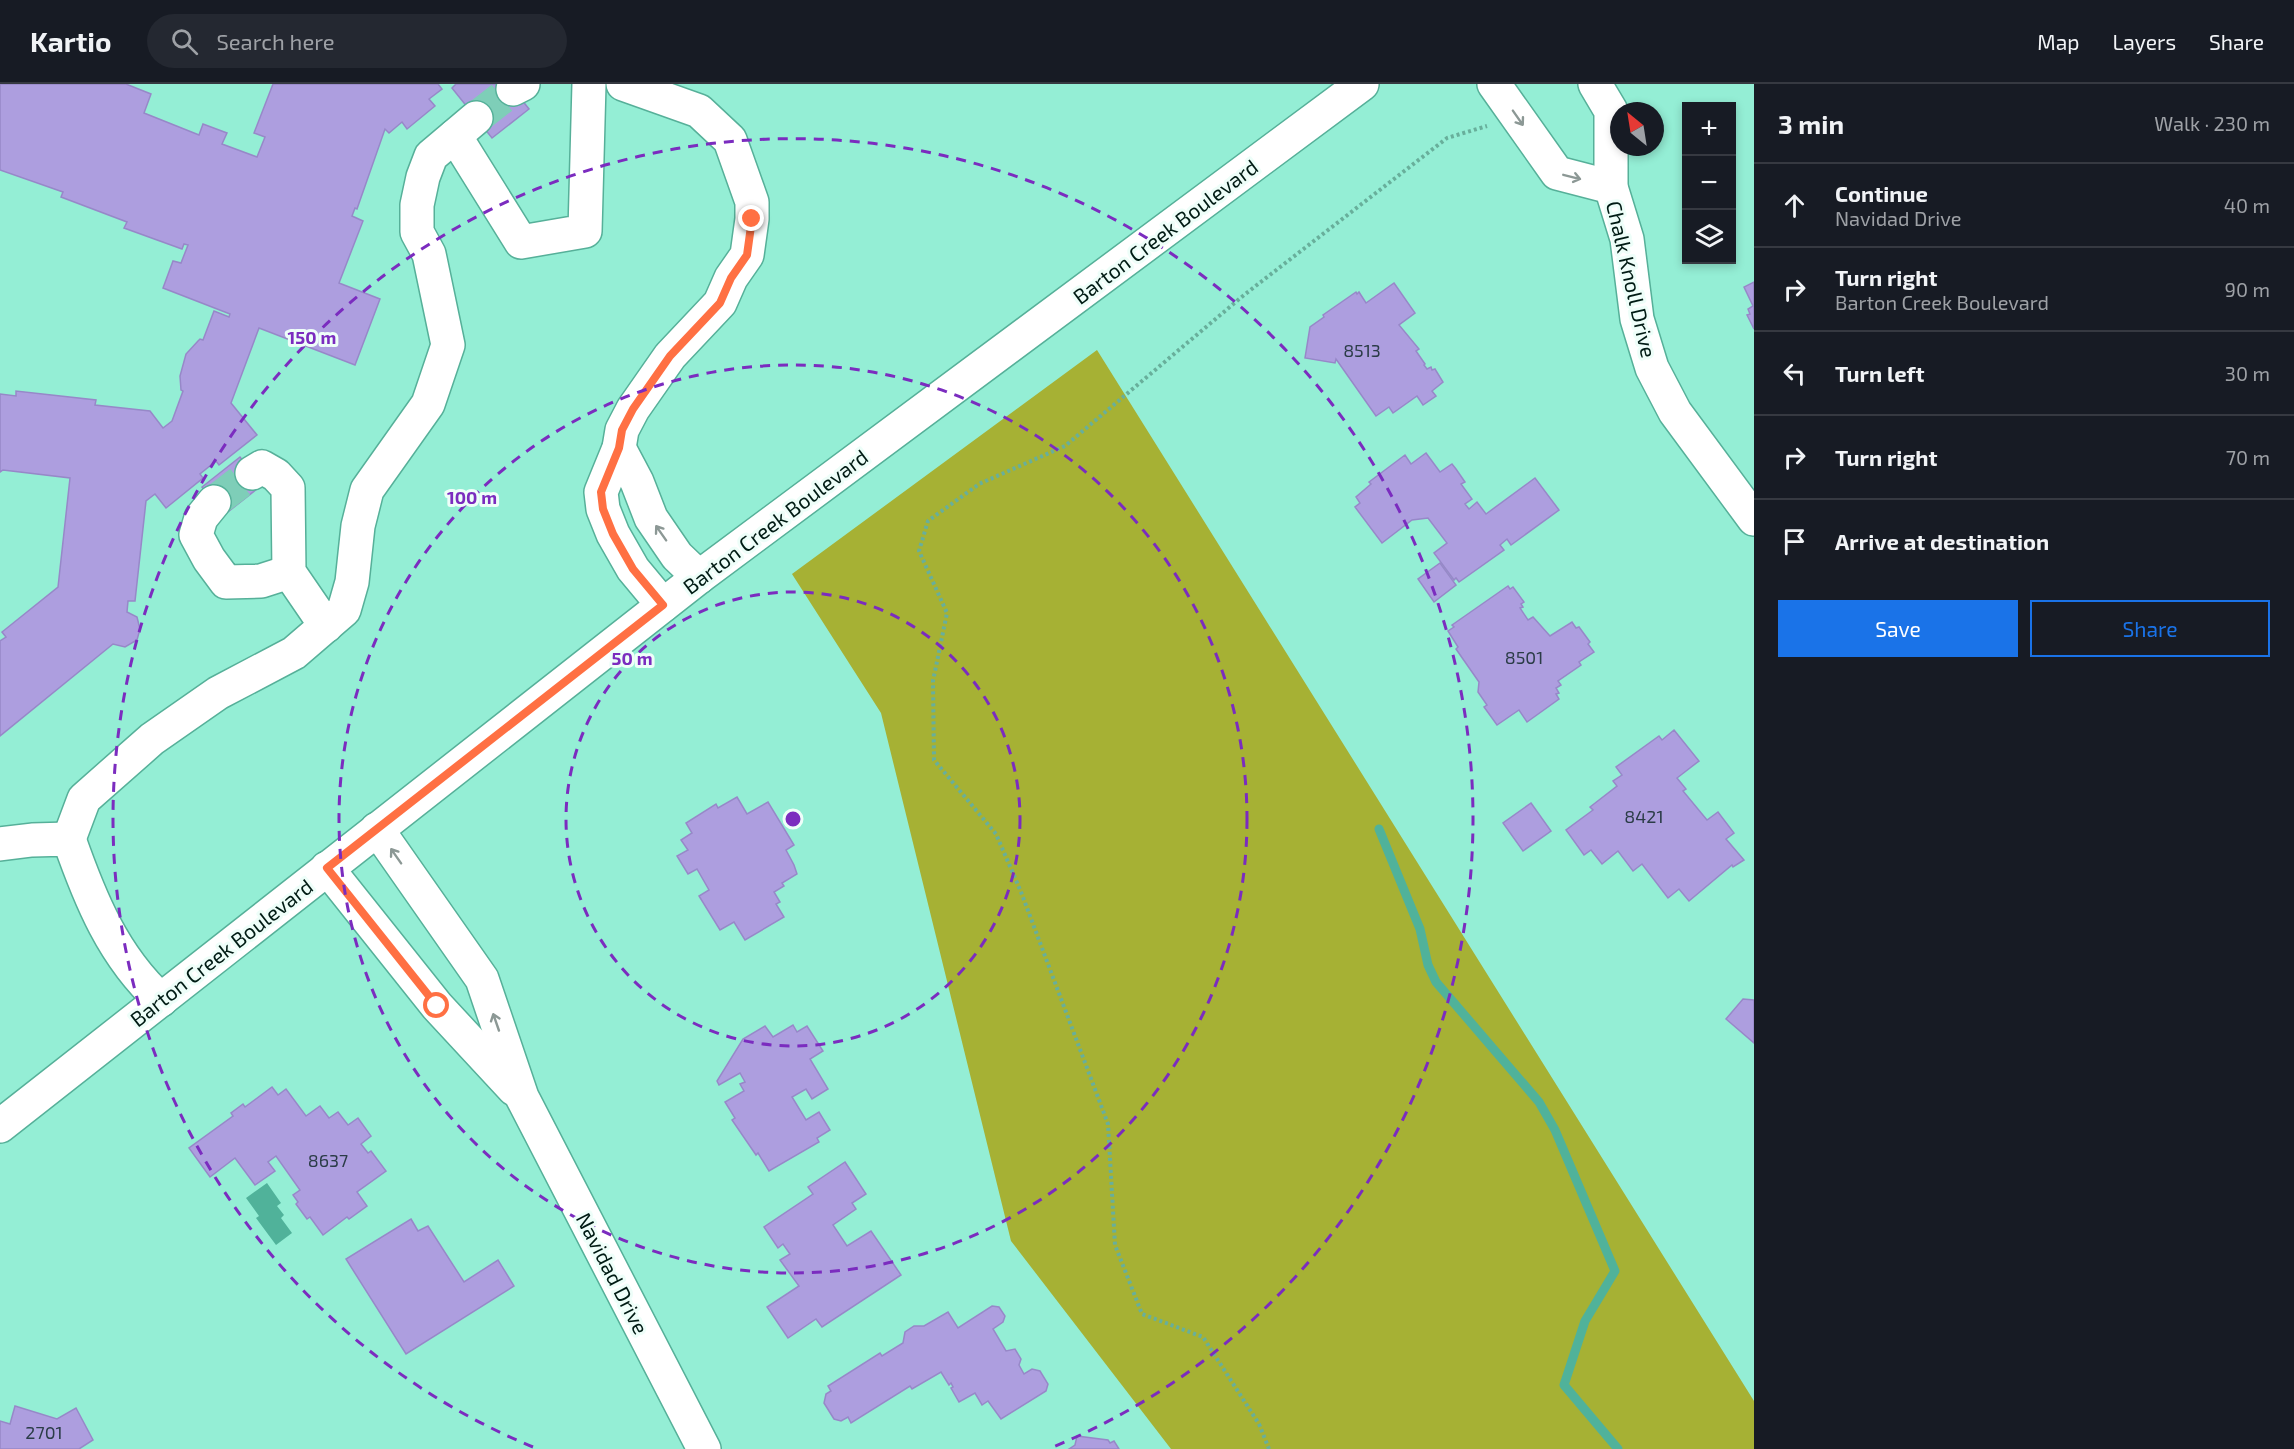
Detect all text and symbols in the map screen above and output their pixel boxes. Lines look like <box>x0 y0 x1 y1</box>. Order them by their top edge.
search box <box>147 14 567 68</box>
text: Kartio <box>30 24 111 58</box>
icon: search <box>168 25 201 58</box>
text: Search here <box>216 28 335 54</box>
text: Map <box>2037 29 2079 54</box>
text: Layers <box>2112 29 2176 54</box>
text: Share <box>2209 29 2264 54</box>
north arrow <box>1610 102 1664 156</box>
map controls <box>1682 102 1736 264</box>
button: + <box>1682 102 1736 156</box>
text: 3 min <box>1778 108 1844 139</box>
one-way arrow <box>1512 110 1524 126</box>
text: Walk · 230 m <box>2154 111 2270 135</box>
street label: Barton Creek Boulevard <box>1068 153 1262 309</box>
button: − <box>1682 156 1736 210</box>
one-way arrow <box>1562 172 1581 183</box>
text: Continue <box>1835 180 1928 206</box>
icon: ahead <box>1778 189 1811 222</box>
text: 40 m <box>2224 193 2270 217</box>
street label: Chalk Knoll Drive <box>1602 198 1662 360</box>
route end <box>738 205 764 231</box>
text: Navidad Drive <box>1835 206 1961 230</box>
button: layers <box>1682 210 1736 264</box>
text: Turn right <box>1835 264 1937 290</box>
icon: right <box>1778 273 1811 306</box>
text: 90 m <box>2225 277 2270 301</box>
text: Barton Creek Boulevard <box>1835 290 2049 314</box>
text: 150 m <box>288 326 336 348</box>
house number: 8513 <box>1343 339 1381 361</box>
icon: left <box>1778 357 1811 390</box>
text: Turn left <box>1835 360 1924 386</box>
text: 30 m <box>2225 361 2270 385</box>
icon: right <box>1778 441 1811 474</box>
street label: Barton Creek Boulevard <box>678 443 872 599</box>
text: Turn right <box>1835 444 1937 470</box>
text: 70 m <box>2226 445 2270 469</box>
text: 100 m <box>447 486 497 508</box>
icon: arrive <box>1778 525 1811 558</box>
one-way arrow <box>655 526 667 542</box>
text: Arrive at destination <box>1835 528 2049 554</box>
button: Save <box>1778 600 2018 657</box>
button: Share <box>2030 600 2270 657</box>
house number: 8501 <box>1505 646 1543 668</box>
text: 50 m <box>611 647 653 669</box>
house number: 8421 <box>1624 805 1664 827</box>
centre of rings <box>783 809 803 829</box>
one-way arrow <box>390 848 402 865</box>
street label: Barton Creek Boulevard <box>125 873 317 1031</box>
route start <box>423 992 449 1018</box>
one-way arrow <box>490 1013 501 1032</box>
house number: 8637 <box>308 1149 348 1171</box>
street label: Navidad Drive <box>572 1208 654 1338</box>
house number: 2701 <box>25 1421 63 1443</box>

